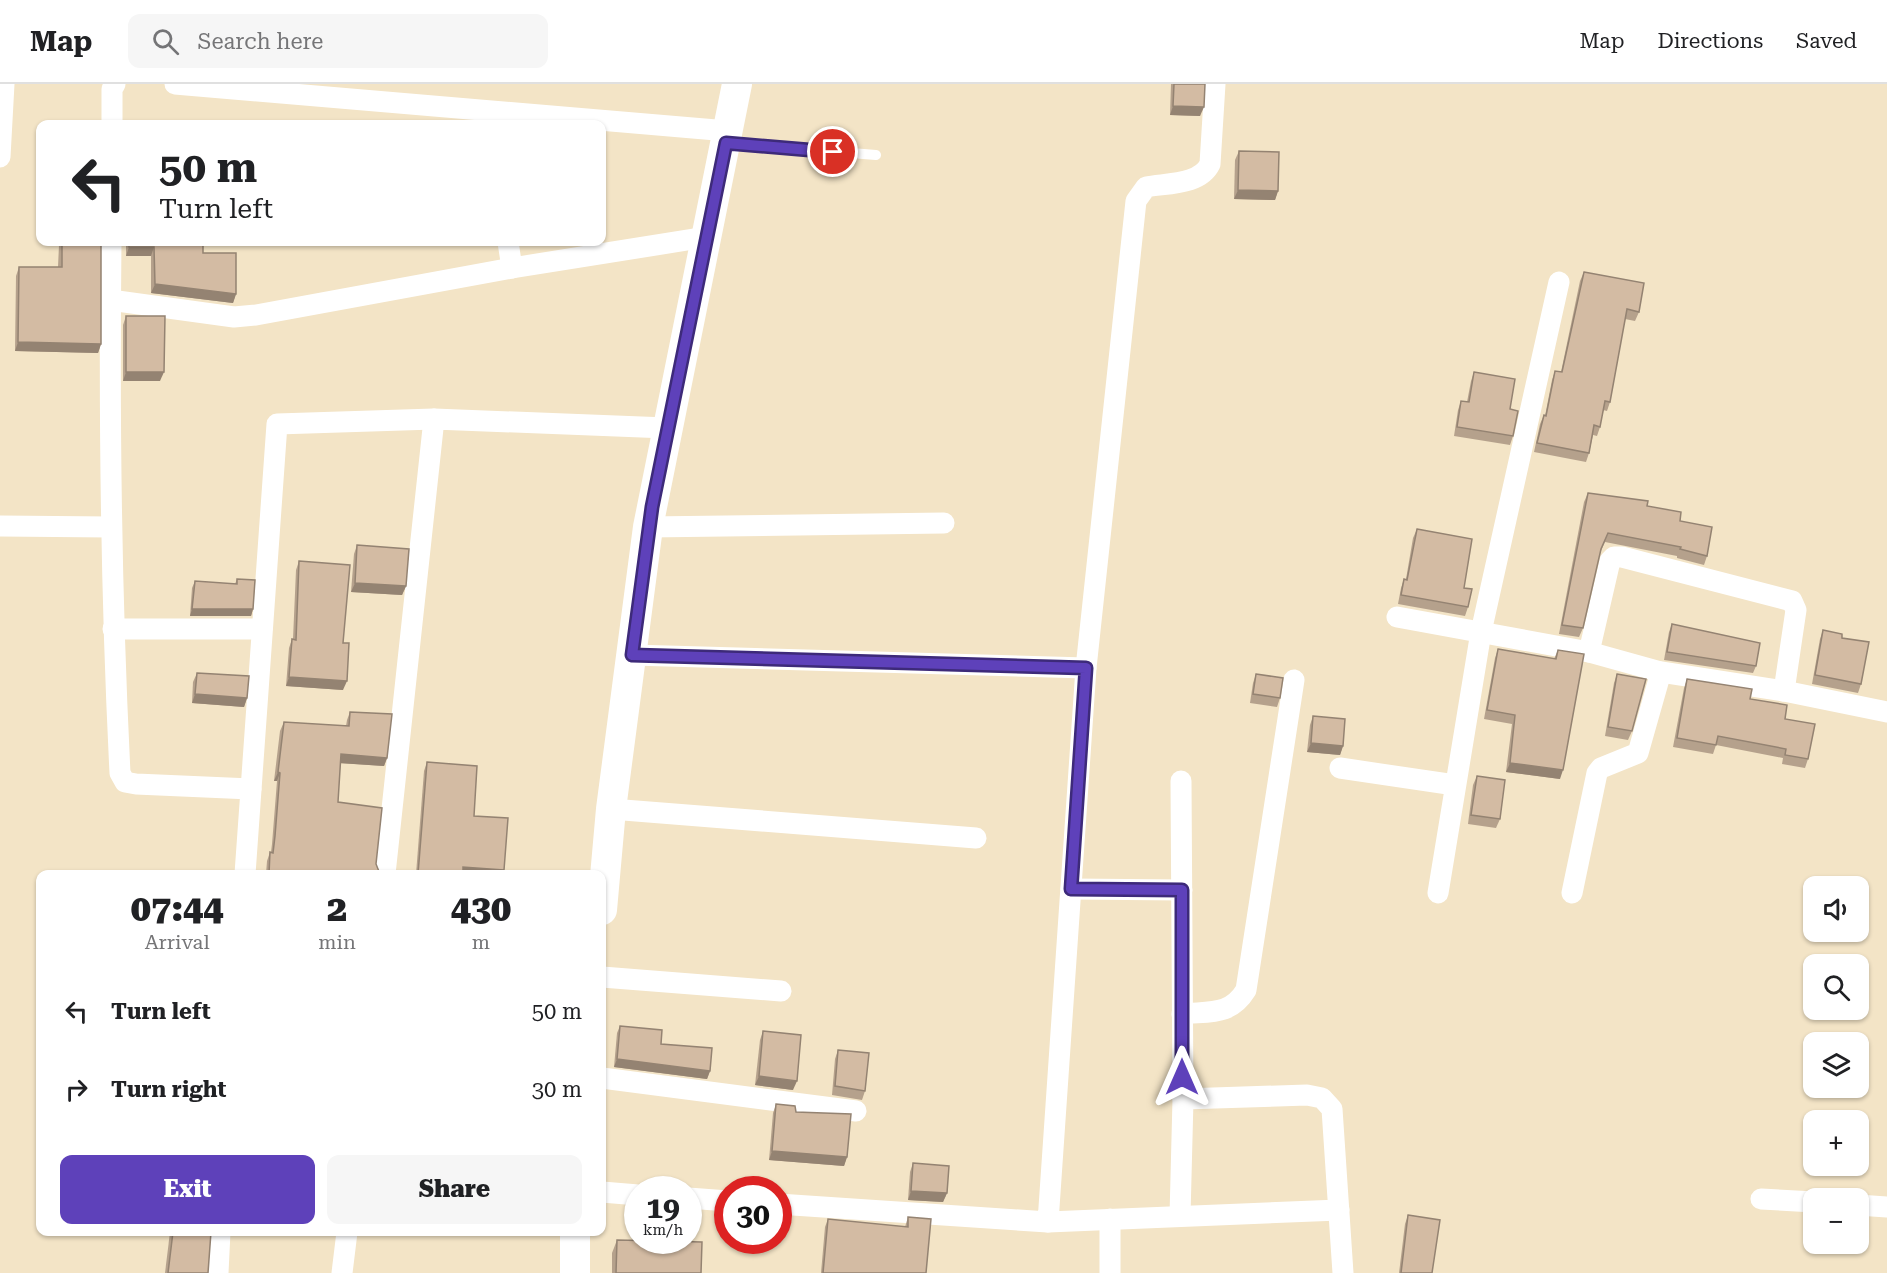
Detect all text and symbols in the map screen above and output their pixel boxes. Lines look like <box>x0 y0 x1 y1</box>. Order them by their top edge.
search box <box>128 14 548 68</box>
text: Map <box>30 25 92 58</box>
icon: search <box>149 25 182 58</box>
text: Search here <box>197 29 323 54</box>
text: Map <box>1580 29 1624 53</box>
text: Directions <box>1657 29 1763 53</box>
text: Saved <box>1796 29 1857 53</box>
pin <box>807 126 858 177</box>
icon: arrive <box>816 135 849 168</box>
text: 50 m <box>159 143 257 192</box>
icon: left <box>60 144 138 222</box>
text: Turn left <box>159 193 273 225</box>
map controls <box>1803 876 1869 1254</box>
button: sound <box>1803 876 1869 942</box>
text: 07:44 <box>131 888 223 930</box>
text: 2 <box>327 888 347 930</box>
text: 430 <box>451 888 511 930</box>
text: Arrival <box>145 930 210 954</box>
text: min <box>318 930 356 954</box>
text: m <box>472 930 490 954</box>
button: search <box>1803 954 1869 1020</box>
icon: left <box>60 995 93 1028</box>
text: Turn left <box>111 999 211 1024</box>
text: 50 m <box>532 999 582 1024</box>
button: layers <box>1803 1032 1869 1098</box>
position arrow <box>1150 1045 1214 1109</box>
icon: right <box>60 1073 93 1106</box>
text: Turn right <box>111 1077 226 1102</box>
text: 30 m <box>532 1077 582 1102</box>
button: + <box>1803 1110 1869 1176</box>
button: Exit <box>60 1155 315 1224</box>
button: Share <box>327 1155 582 1224</box>
speed limit sign: 30 <box>714 1176 792 1254</box>
button: − <box>1803 1188 1869 1254</box>
text: 19 <box>646 1190 680 1225</box>
text: km/h <box>643 1221 683 1239</box>

